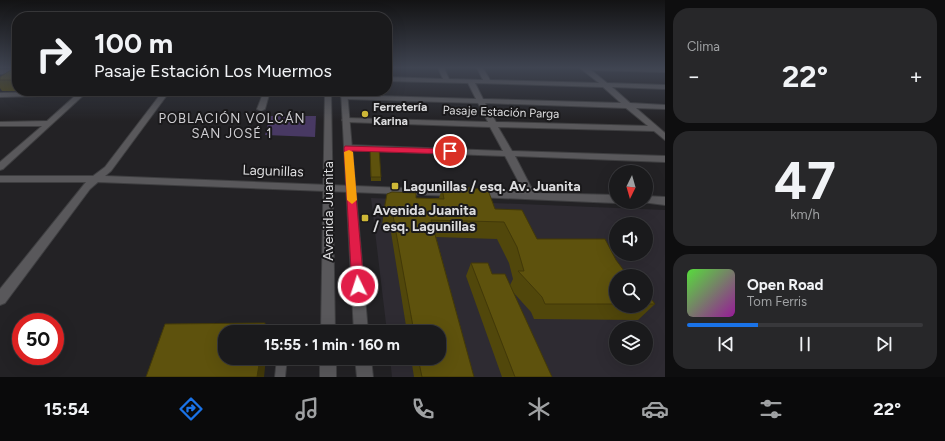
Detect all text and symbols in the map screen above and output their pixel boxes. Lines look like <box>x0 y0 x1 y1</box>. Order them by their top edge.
text: 100 m <box>94 26 173 60</box>
icon: right <box>28 28 80 80</box>
text: Clima <box>687 39 720 54</box>
text: 22° <box>782 58 828 95</box>
text: Pasaje Estación Los Muermos <box>94 60 332 82</box>
text: − <box>687 63 701 90</box>
text: + <box>909 63 923 90</box>
place label: Ferretería Karina <box>373 100 427 128</box>
street label: Pasaje Estación Parga <box>442 103 560 121</box>
marker: Ferretería Karina <box>360 109 370 119</box>
district label: POBLACIÓN VOLCÁN SAN JOSÉ 1 <box>158 111 306 141</box>
pin <box>433 134 467 168</box>
icon: arrive <box>439 140 461 162</box>
text: 47 <box>774 150 836 212</box>
street label: Lagunillas <box>242 161 304 181</box>
street label: Avenida Juanita <box>320 161 337 261</box>
north arrow <box>609 165 653 209</box>
map controls <box>609 165 653 365</box>
place label: Lagunillas / esq. Av. Juanita <box>403 178 581 195</box>
marker: Lagunillas / esq. Av. Juanita <box>390 181 400 191</box>
place label: Avenida Juanita / esq. Lagunillas <box>373 202 476 235</box>
text: km/h <box>790 207 820 222</box>
marker: Avenida Juanita / esq. Lagunillas <box>360 213 370 223</box>
button: sound <box>609 217 653 261</box>
position arrow <box>337 265 379 307</box>
button: search <box>609 269 653 313</box>
text: Open Road <box>747 276 824 294</box>
text: Tom Ferris <box>747 294 807 309</box>
speed limit sign: 50 <box>12 313 64 365</box>
button: layers <box>609 321 653 365</box>
icon: previous <box>715 333 737 355</box>
icon: pause <box>794 333 816 355</box>
icon: next <box>873 333 895 355</box>
text: 15:55 · 1 min · 160 m <box>264 336 400 354</box>
icon: directions <box>177 395 205 423</box>
icon: music <box>293 395 321 423</box>
icon: phone <box>409 395 437 423</box>
icon: climate <box>525 395 553 423</box>
icon: car <box>641 395 669 423</box>
icon: filters <box>757 395 785 423</box>
text: 15:54 <box>44 398 89 420</box>
text: 22° <box>873 398 901 420</box>

